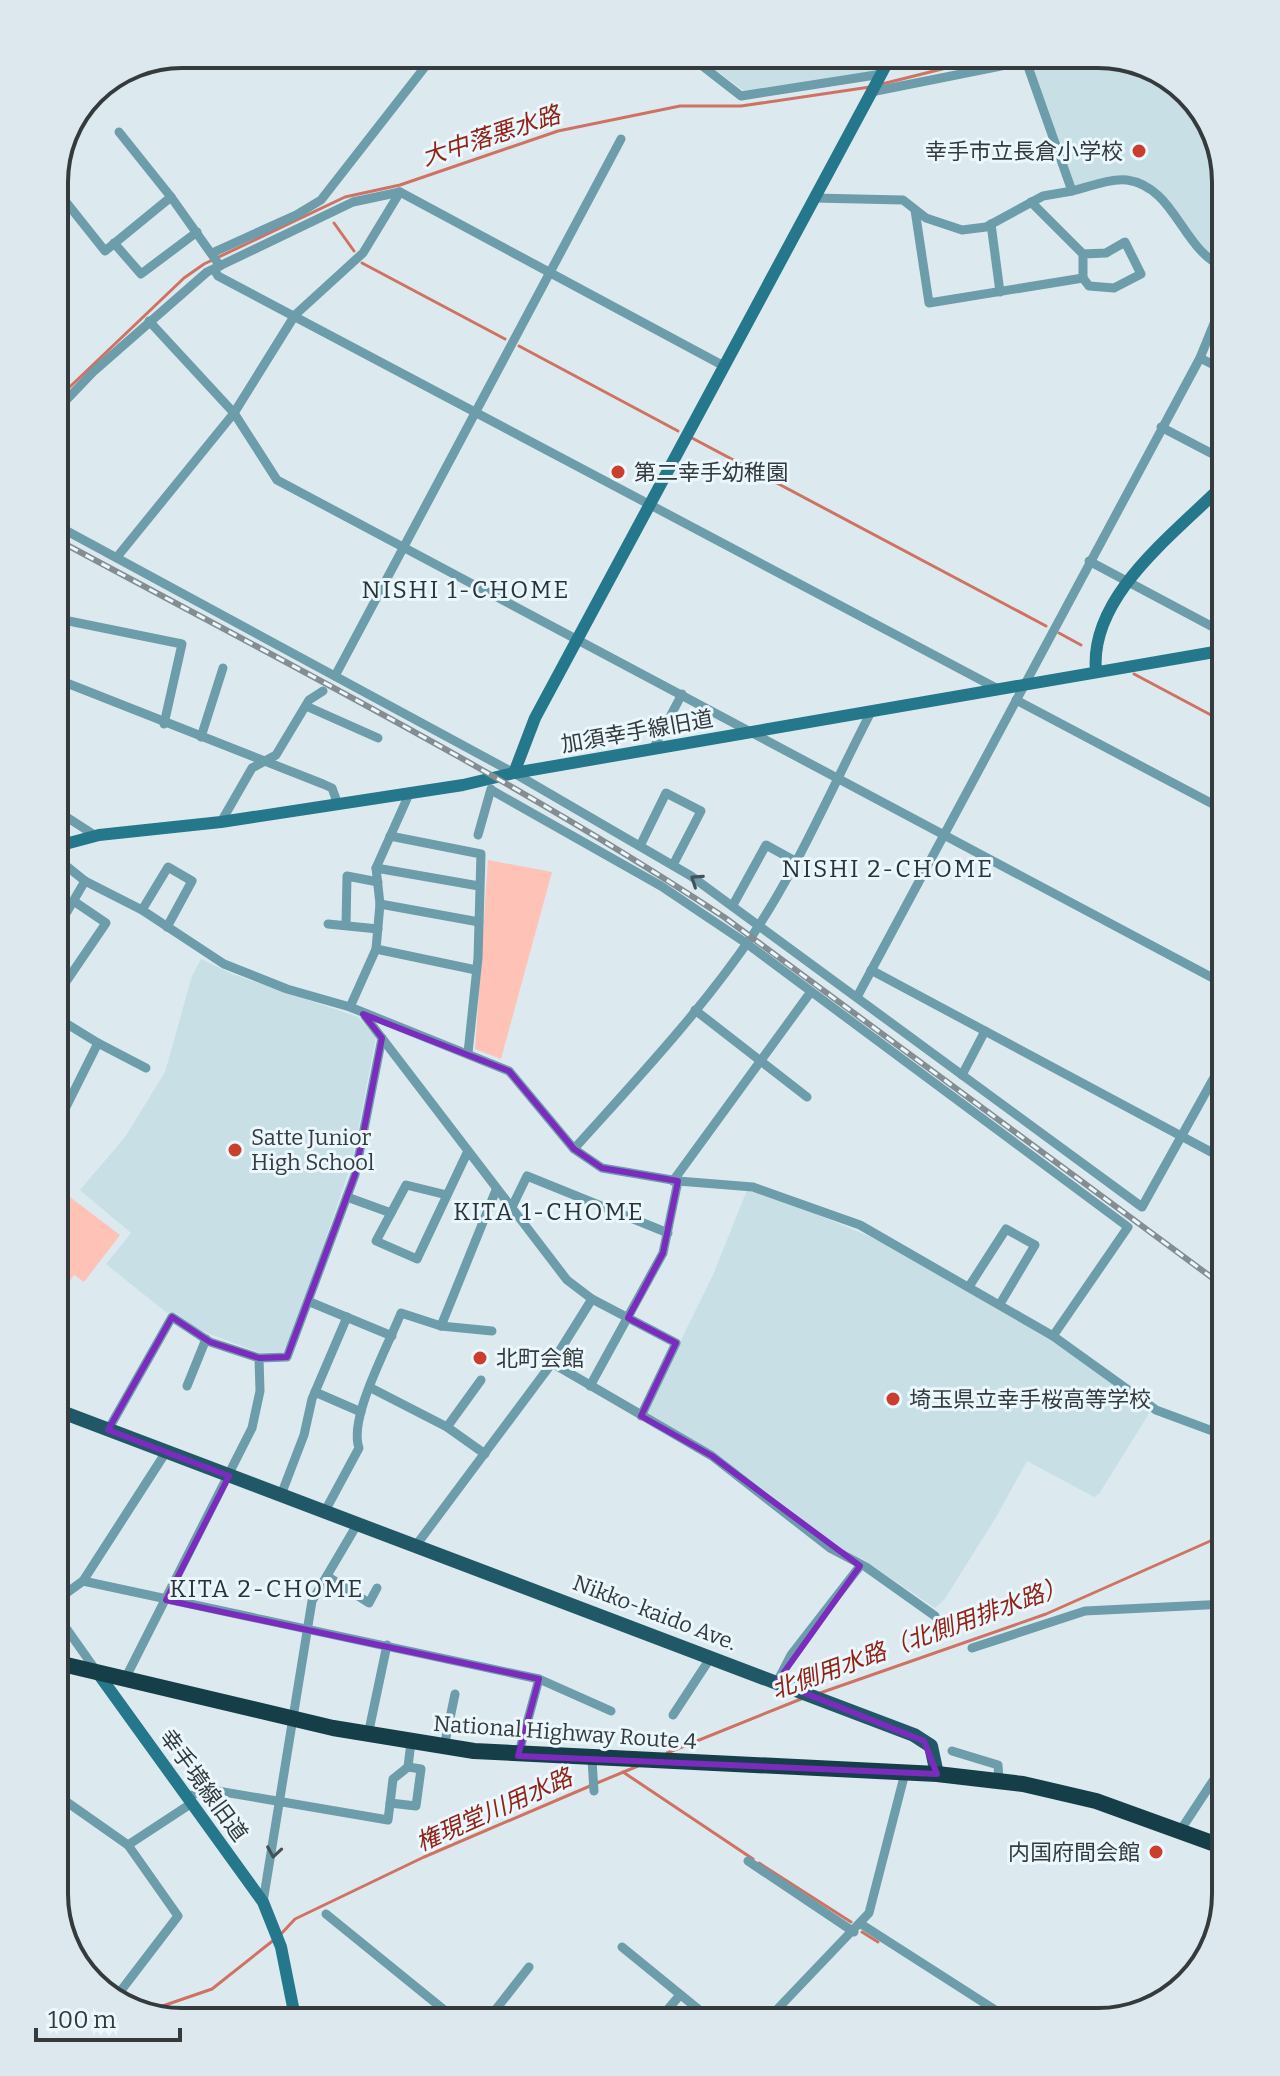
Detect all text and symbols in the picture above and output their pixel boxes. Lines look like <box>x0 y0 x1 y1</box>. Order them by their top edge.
water label: 大中落悪水路 <box>418 100 566 172</box>
place label: 幸手市立長倉小学校 <box>925 138 1123 165</box>
marker: 幸手市立長倉小学校 <box>1130 142 1148 160</box>
place label: 第二幸手幼稚園 <box>634 459 788 486</box>
marker: 第二幸手幼稚園 <box>609 463 627 481</box>
district label: NISHI 1-CHOME <box>362 576 570 604</box>
street label: 加須幸手線旧道 <box>559 705 715 758</box>
district label: NISHI 2-CHOME <box>782 855 994 883</box>
one-way arrow <box>690 874 704 889</box>
place label: Satte Junior High School <box>251 1124 374 1176</box>
marker: Satte Junior High School <box>226 1141 244 1159</box>
district label: KITA 1-CHOME <box>453 1198 645 1226</box>
place label: 北町会館 <box>496 1345 584 1372</box>
marker: 北町会館 <box>471 1349 489 1367</box>
place label: 埼玉県立幸手桜高等学校 <box>909 1386 1151 1413</box>
marker: 埼玉県立幸手桜高等学校 <box>884 1390 902 1408</box>
street label: Nikko-kaido Ave. <box>569 1569 741 1656</box>
water label: 北側用水路（北側用排水路） <box>768 1571 1070 1705</box>
district label: KITA 2-CHOME <box>170 1575 364 1603</box>
street label: National Highway Route 4 <box>432 1710 698 1755</box>
street label: 幸手境線旧道 <box>154 1724 253 1847</box>
water label: 権現堂川用水路 <box>412 1762 578 1857</box>
place label: 内国府間会館 <box>1008 1839 1140 1866</box>
marker: 内国府間会館 <box>1147 1843 1165 1861</box>
one-way arrow <box>266 1845 283 1859</box>
scale bar <box>36 1992 180 2042</box>
text: 100 m <box>48 2006 116 2034</box>

